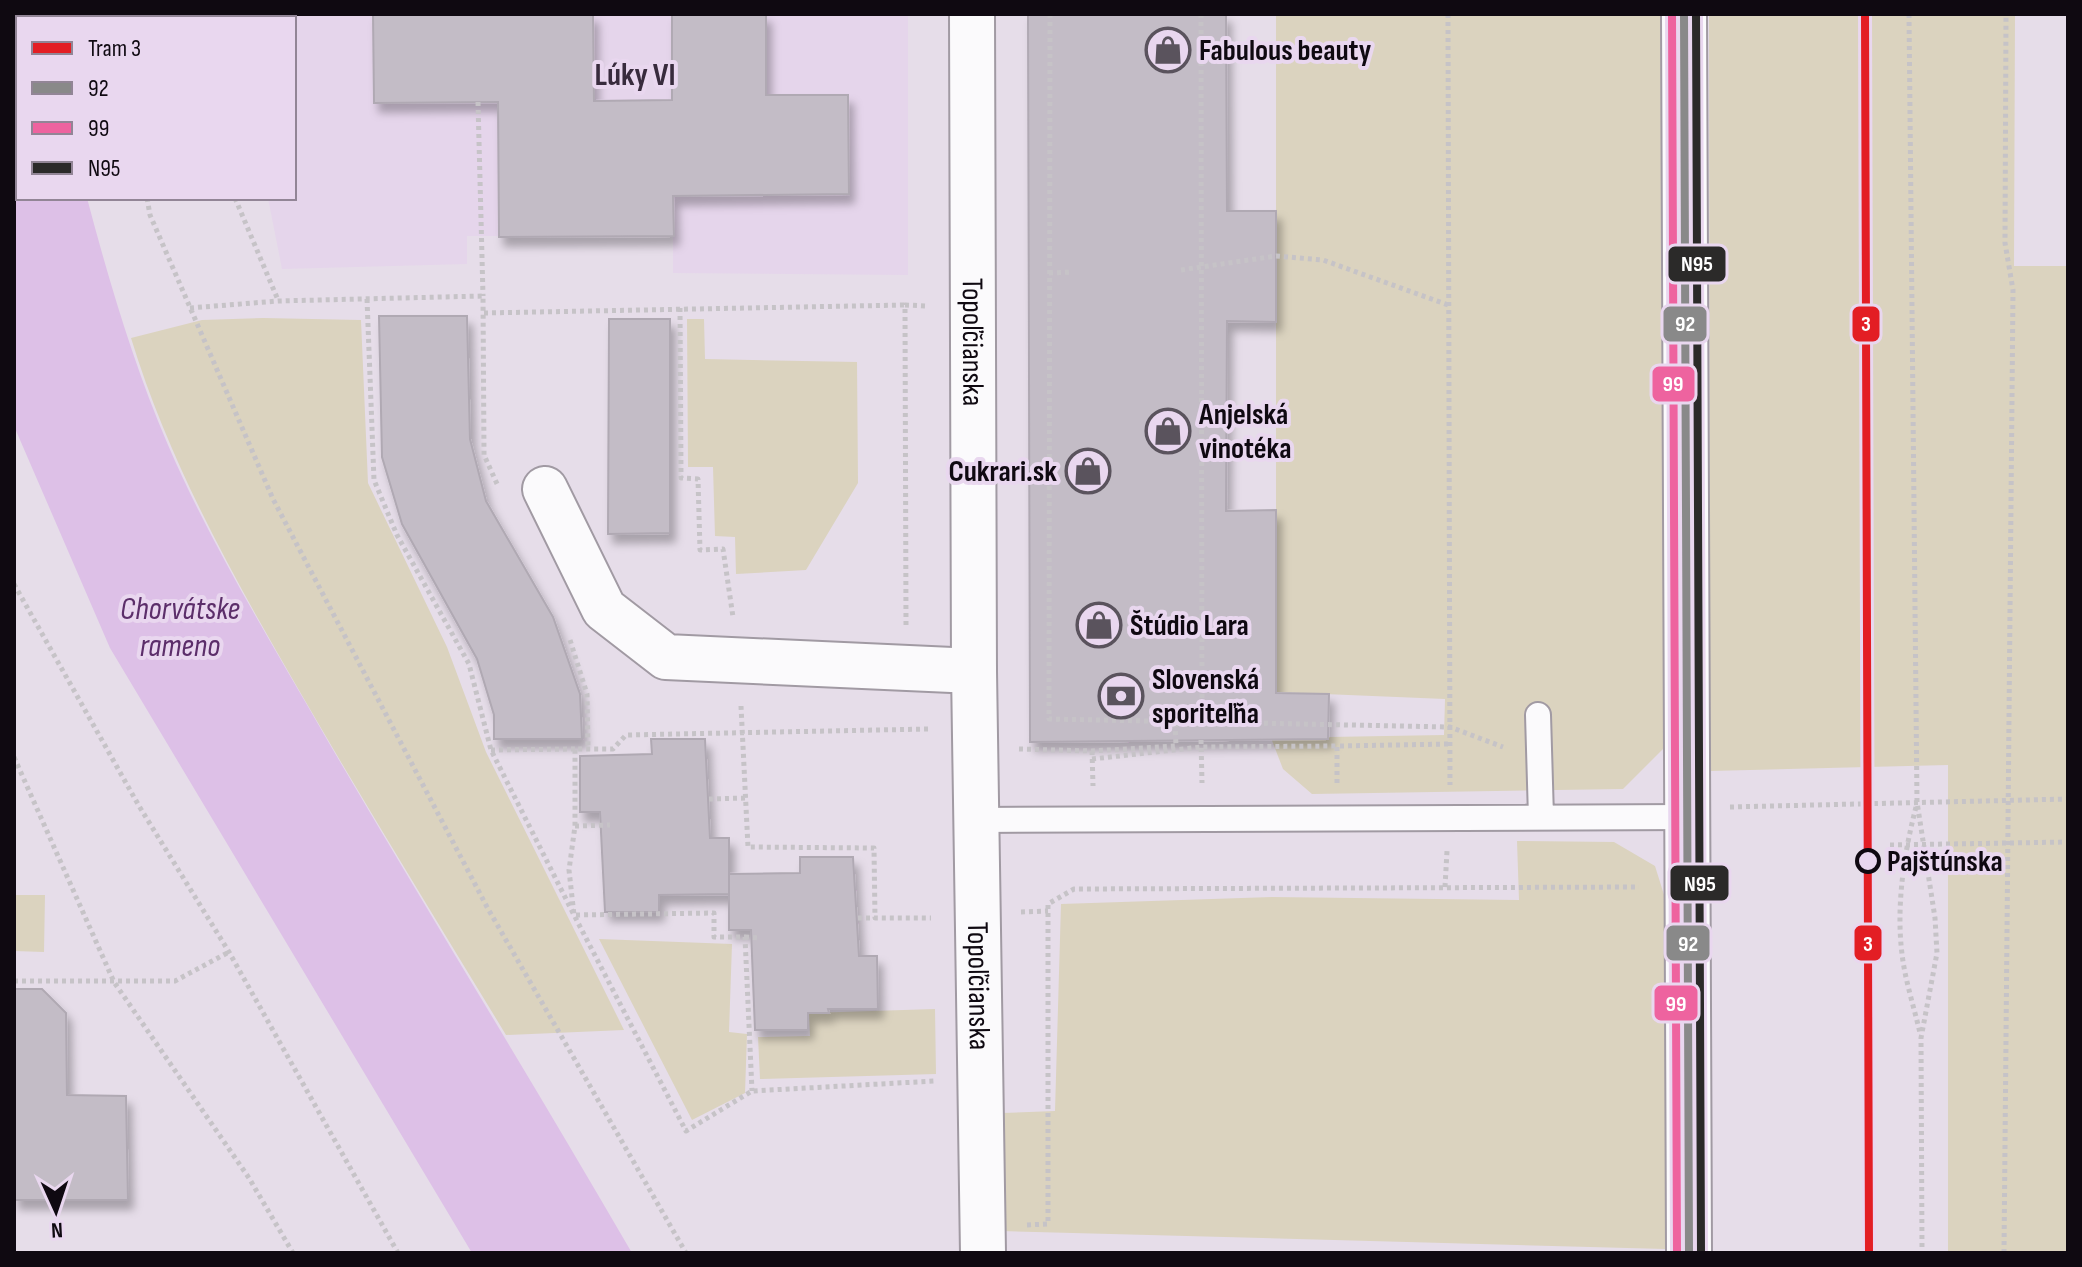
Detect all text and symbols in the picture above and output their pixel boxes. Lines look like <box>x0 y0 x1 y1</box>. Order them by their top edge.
legend <box>16 16 296 200</box>
shop icon: Fabulous beauty <box>1144 26 1192 74</box>
place label: Fabulous beauty <box>1199 33 1372 69</box>
text: Tram 3 <box>88 34 141 63</box>
district label: Lúky VI <box>594 56 676 95</box>
text: 92 <box>88 74 109 103</box>
text: 99 <box>88 114 109 143</box>
text: N95 <box>88 154 121 183</box>
line badge: N95 <box>1667 245 1727 283</box>
text: N95 <box>1681 251 1713 278</box>
street label: Topoľčianska <box>954 278 990 406</box>
line badge: 92 <box>1662 305 1708 343</box>
line badge: 3 <box>1851 305 1881 343</box>
text: 92 <box>1675 311 1695 338</box>
text: 3 <box>1861 311 1871 338</box>
line badge: 99 <box>1651 365 1696 403</box>
text: 99 <box>1663 371 1683 398</box>
place label: Anjelská vinotéka <box>1198 397 1291 467</box>
shop icon: Anjelská vinotéka <box>1144 407 1192 455</box>
shop icon: Cukrari.sk <box>1064 447 1112 495</box>
place label: Cukrari.sk <box>948 454 1057 490</box>
water label: Chorvátske rameno <box>120 590 240 666</box>
shop icon: Štúdio Lara <box>1075 601 1123 649</box>
place label: Štúdio Lara <box>1130 608 1249 644</box>
place label: Slovenská sporiteľňa <box>1152 662 1259 732</box>
bank icon: Slovenská sporiteľňa <box>1097 672 1145 720</box>
place label: Pajštúnska <box>1887 844 2003 880</box>
marker: Pajštúnska <box>1856 849 1880 873</box>
line badge: N95 <box>1669 864 1730 902</box>
text: N95 <box>1684 871 1716 898</box>
street label: Topoľčianska <box>959 921 997 1051</box>
line badge: 92 <box>1665 924 1711 962</box>
line badge: 3 <box>1853 924 1883 962</box>
text: 92 <box>1678 931 1698 958</box>
text: 3 <box>1863 931 1873 958</box>
line badge: 99 <box>1653 984 1699 1022</box>
text: 99 <box>1666 991 1686 1018</box>
north arrow <box>16 1171 96 1251</box>
text: N <box>50 1216 64 1243</box>

